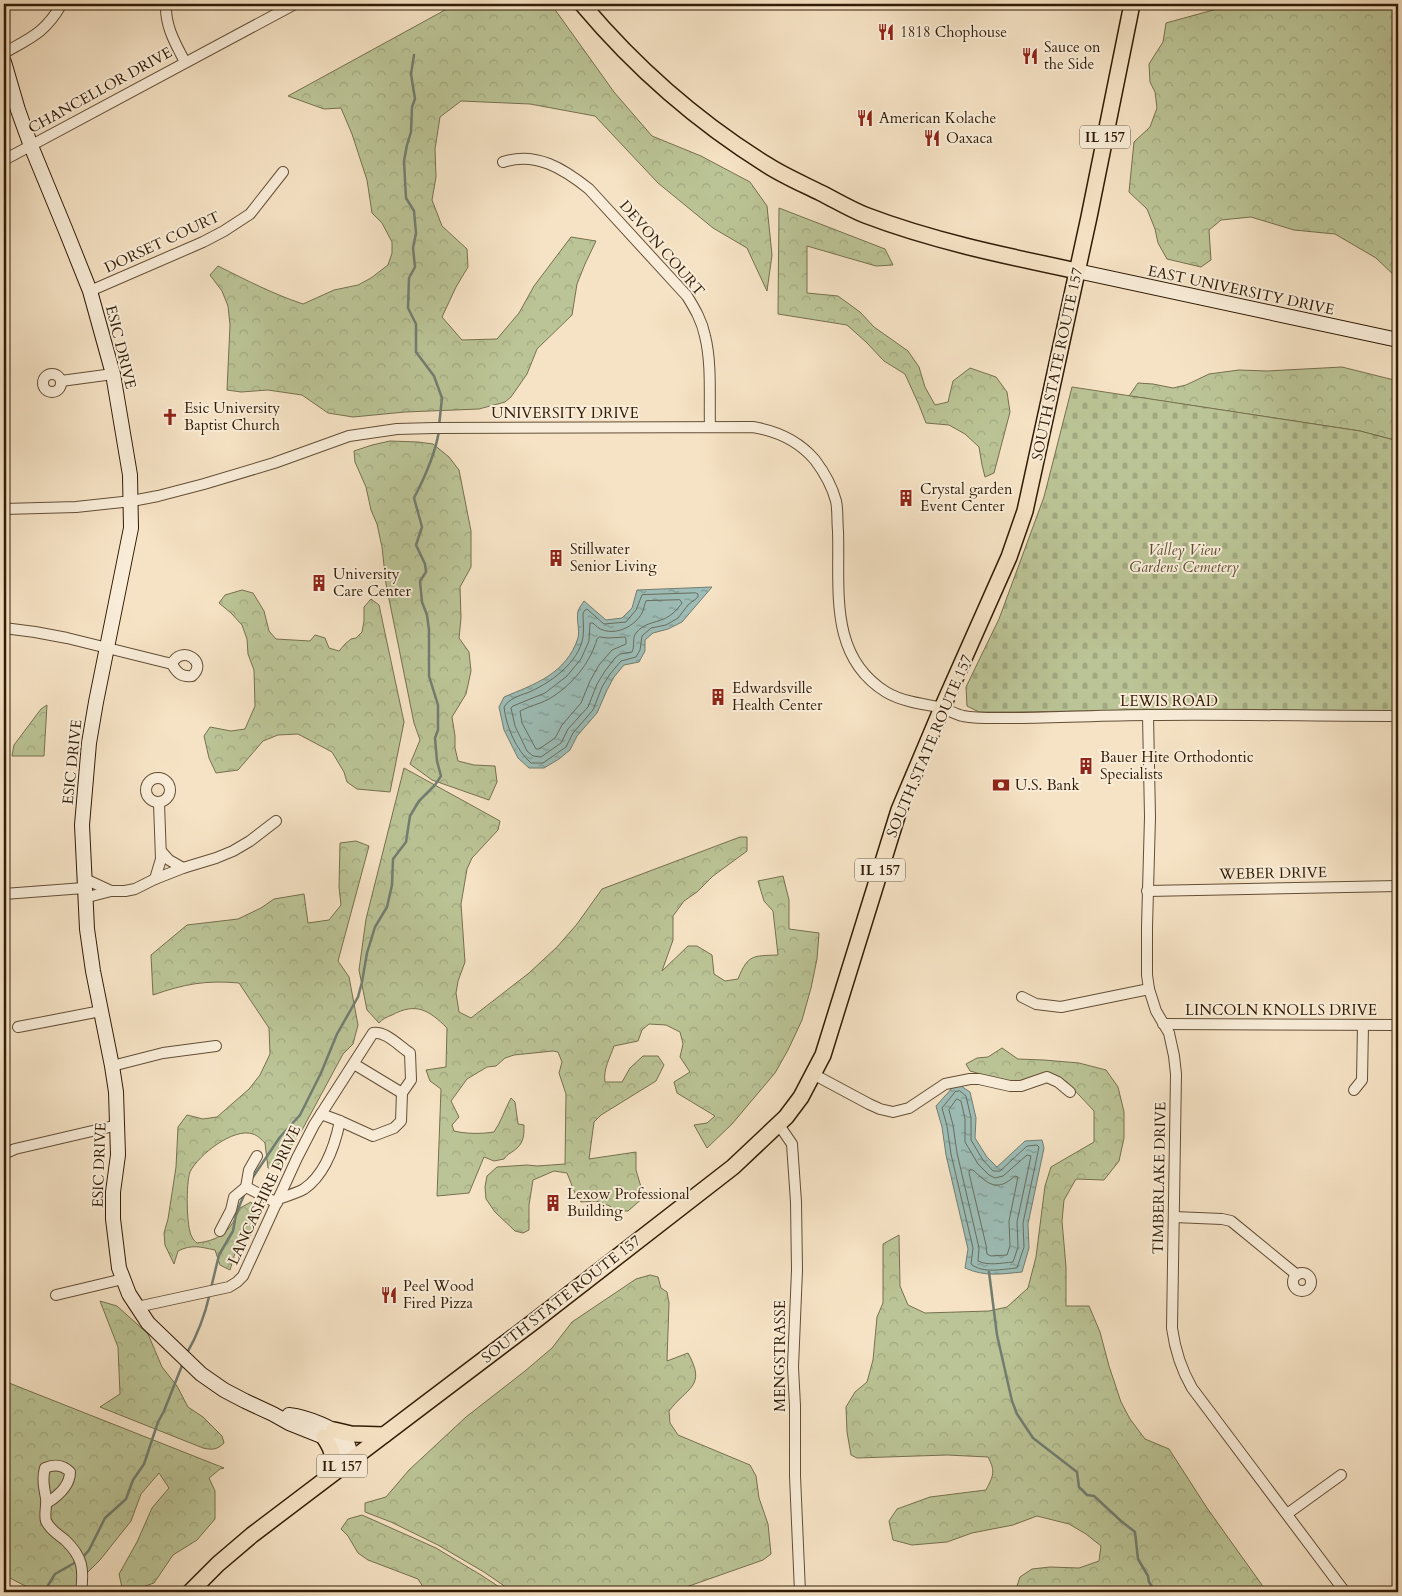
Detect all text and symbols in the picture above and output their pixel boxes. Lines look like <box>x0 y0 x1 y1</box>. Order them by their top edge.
restaurant icon: 1818 Chophouse <box>876 22 896 42</box>
place label: 1818 Chophouse <box>900 22 1007 42</box>
place label: Sauce on the Side <box>1044 37 1101 74</box>
street label: CHANCELLOR DRIVE <box>24 42 176 138</box>
restaurant icon: Sauce on the Side <box>1020 46 1040 66</box>
restaurant icon: American Kolache <box>855 108 875 128</box>
place label: American Kolache <box>879 108 996 128</box>
road number: IL 157 <box>1080 125 1130 148</box>
restaurant icon: Oaxaca <box>922 128 942 148</box>
place label: Oaxaca <box>946 128 993 148</box>
street label: DEVON COURT <box>615 196 709 300</box>
street label: DORSET COURT <box>101 206 223 278</box>
street label: EAST UNIVERSITY DRIVE <box>1146 260 1336 320</box>
street label: SOUTH STATE ROUTE 157 <box>1027 265 1087 462</box>
street label: ESIC DRIVE <box>101 303 141 391</box>
place label: Esic University Baptist Church <box>184 398 281 435</box>
street label: UNIVERSITY DRIVE <box>491 403 639 423</box>
church icon: Esic University Baptist Church <box>160 407 180 427</box>
place label: Crystal garden Event Center <box>920 479 1013 516</box>
building icon: Crystal garden Event Center <box>896 488 916 508</box>
place label: Stillwater Senior Living <box>570 539 657 576</box>
park label: Valley View Gardens Cemetery <box>1129 540 1239 577</box>
building icon: Stillwater Senior Living <box>546 548 566 568</box>
place label: University Care Center <box>333 564 412 601</box>
building icon: University Care Center <box>309 573 329 593</box>
street label: SOUTH STATE ROUTE 157 <box>881 651 977 840</box>
place label: Edwardsville Health Center <box>732 678 823 715</box>
building icon: Edwardsville Health Center <box>708 687 728 707</box>
street label: LEWIS ROAD <box>1120 691 1218 711</box>
street label: ESIC DRIVE <box>58 719 86 805</box>
place label: Bauer Hite Orthodontic Specialists <box>1100 747 1254 784</box>
building icon: Bauer Hite Orthodontic Specialists <box>1076 756 1096 776</box>
bank icon: U.S. Bank <box>991 775 1011 795</box>
place label: U.S. Bank <box>1015 775 1080 795</box>
road number: IL 157 <box>855 858 905 882</box>
street label: WEBER DRIVE <box>1218 862 1327 884</box>
street label: LINCOLN KNOLLS DRIVE <box>1185 1000 1377 1020</box>
street label: TIMBERLAKE DRIVE <box>1148 1102 1170 1254</box>
street label: ESIC DRIVE <box>88 1122 110 1208</box>
street label: LANCASHIRE DRIVE <box>223 1122 305 1268</box>
place label: Lexow Professional Building <box>567 1184 690 1221</box>
building icon: Lexow Professional Building <box>543 1193 563 1213</box>
street label: SOUTH STATE ROUTE 157 <box>477 1230 645 1367</box>
place label: Peel Wood Fired Pizza <box>403 1276 474 1313</box>
restaurant icon: Peel Wood Fired Pizza <box>379 1285 399 1305</box>
street label: MENGSTRASSE <box>770 1300 790 1412</box>
road number: IL 157 <box>317 1454 367 1478</box>

